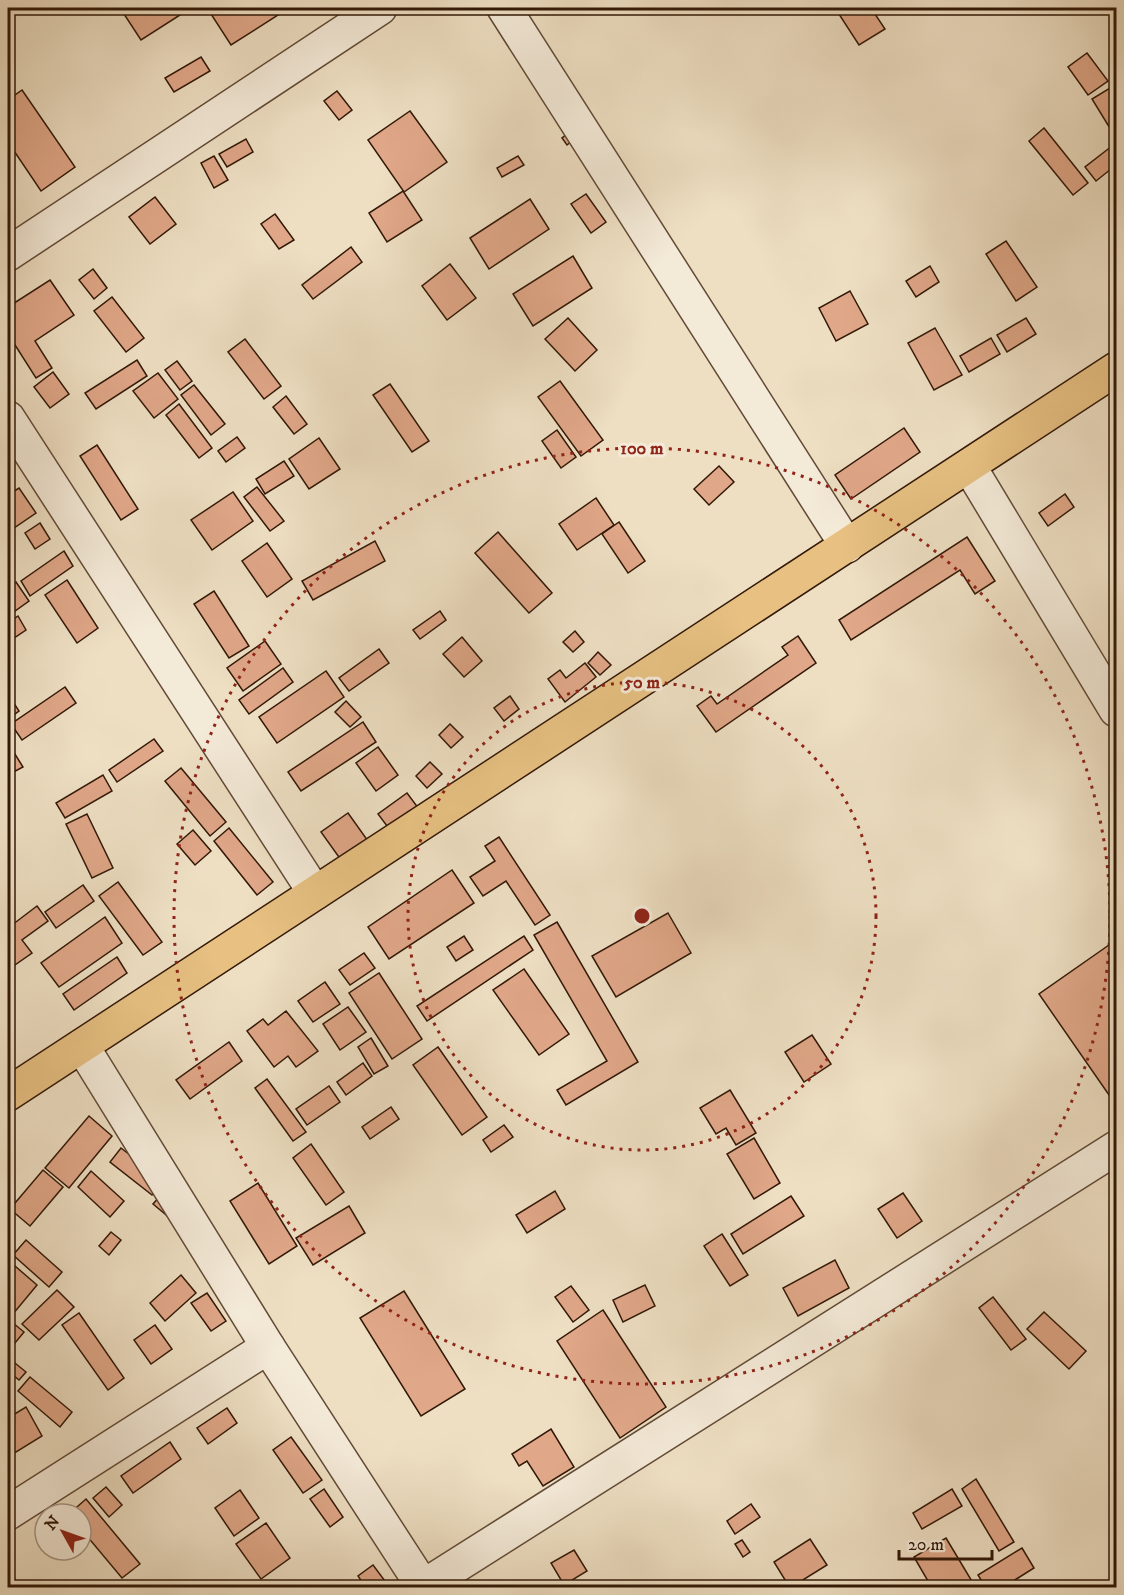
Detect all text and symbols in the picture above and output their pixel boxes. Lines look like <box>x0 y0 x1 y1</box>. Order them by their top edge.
text: 100 m <box>620 438 664 460</box>
text: 50 m <box>623 672 660 694</box>
centre of rings <box>632 906 652 926</box>
north arrow <box>33 1502 93 1562</box>
text: N <box>40 1512 64 1534</box>
scale bar <box>899 1523 992 1561</box>
text: 20 m <box>908 1534 944 1556</box>

